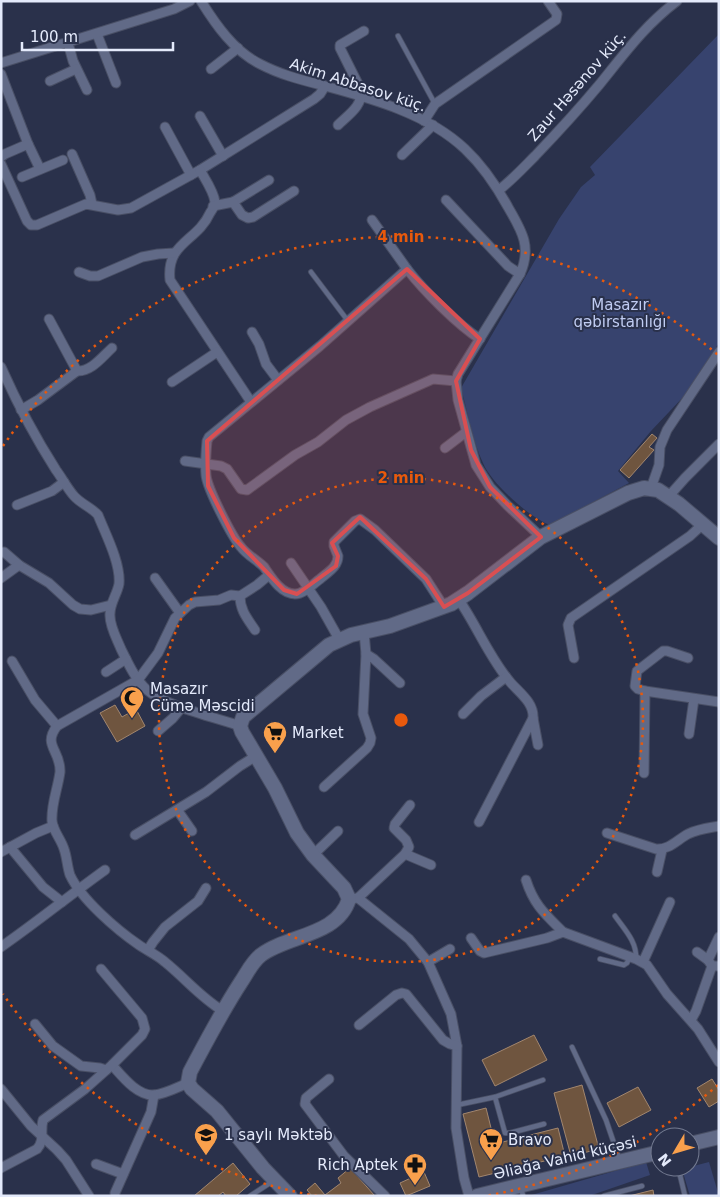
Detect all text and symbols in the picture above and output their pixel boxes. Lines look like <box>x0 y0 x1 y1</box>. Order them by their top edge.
scale bar <box>22 20 174 52</box>
street label: Zaur Həsənov küç. <box>524 27 630 145</box>
text: 100 m <box>30 28 78 46</box>
street label: Akim Abbasov küç. <box>288 54 428 116</box>
text: 4 min <box>377 228 425 246</box>
park label: Masazır qəbirstanlığı <box>573 296 667 331</box>
text: 2 min <box>377 469 425 487</box>
place label: Masazır Cümə Məscidi <box>150 680 255 715</box>
mosque icon: Masazır Cümə Məscidi <box>119 685 145 719</box>
centre of rings <box>392 711 410 729</box>
supermarket icon: Market <box>262 720 288 754</box>
place label: Market <box>292 724 344 742</box>
school or university icon: 1 saylı Məktəb <box>193 1122 219 1156</box>
place label: 1 saylı Məktəb <box>224 1126 333 1144</box>
supermarket icon: Bravo <box>478 1127 504 1161</box>
north arrow <box>650 1127 700 1177</box>
place label: Bravo <box>508 1131 552 1149</box>
street label: Əliağa Vahid küçəsi <box>492 1133 638 1183</box>
text: N <box>655 1150 675 1170</box>
pharmacy icon: Rich Aptek <box>402 1152 428 1186</box>
place label: Rich Aptek <box>317 1156 398 1174</box>

